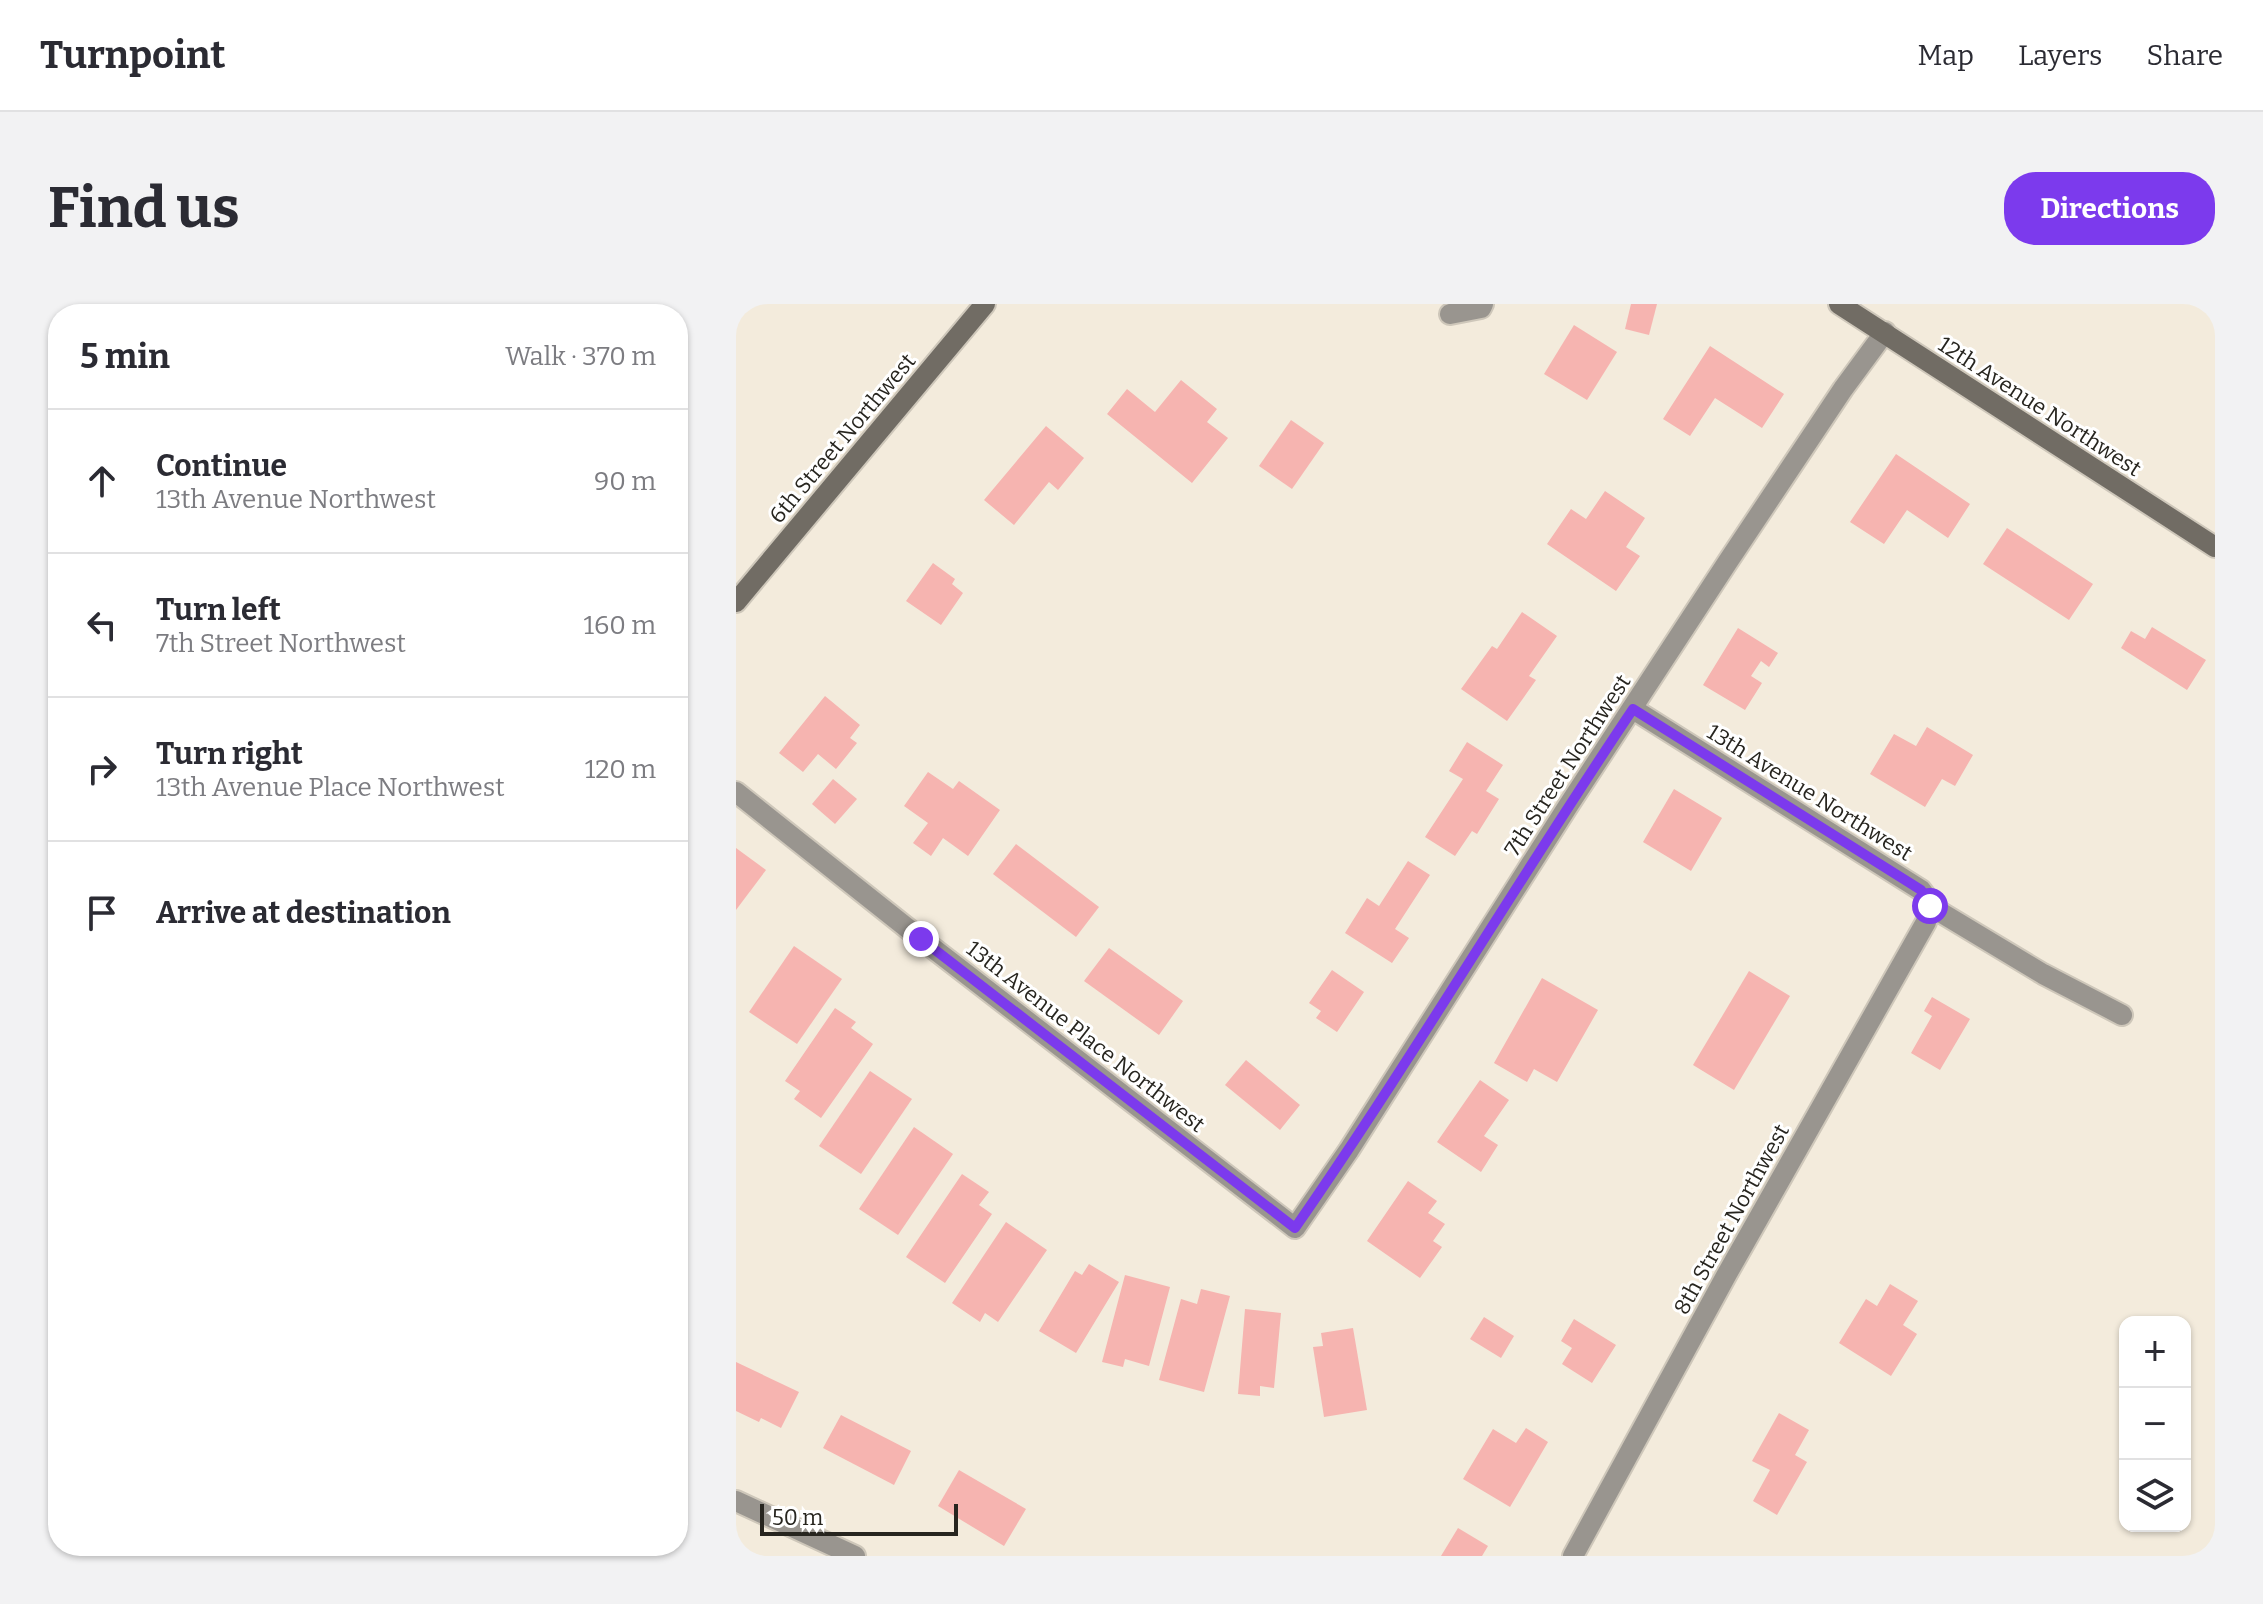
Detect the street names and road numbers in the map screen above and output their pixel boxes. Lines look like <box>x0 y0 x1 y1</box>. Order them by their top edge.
street label: 12th Avenue Northwest <box>1933 331 2146 482</box>
street label: 6th Street Northwest <box>763 348 921 529</box>
street label: 7th Street Northwest <box>1499 669 1636 861</box>
street label: 13th Avenue Northwest <box>1702 718 1917 867</box>
street label: 13th Avenue Place Northwest <box>961 935 1210 1138</box>
street label: 8th Street Northwest <box>1668 1119 1795 1319</box>

